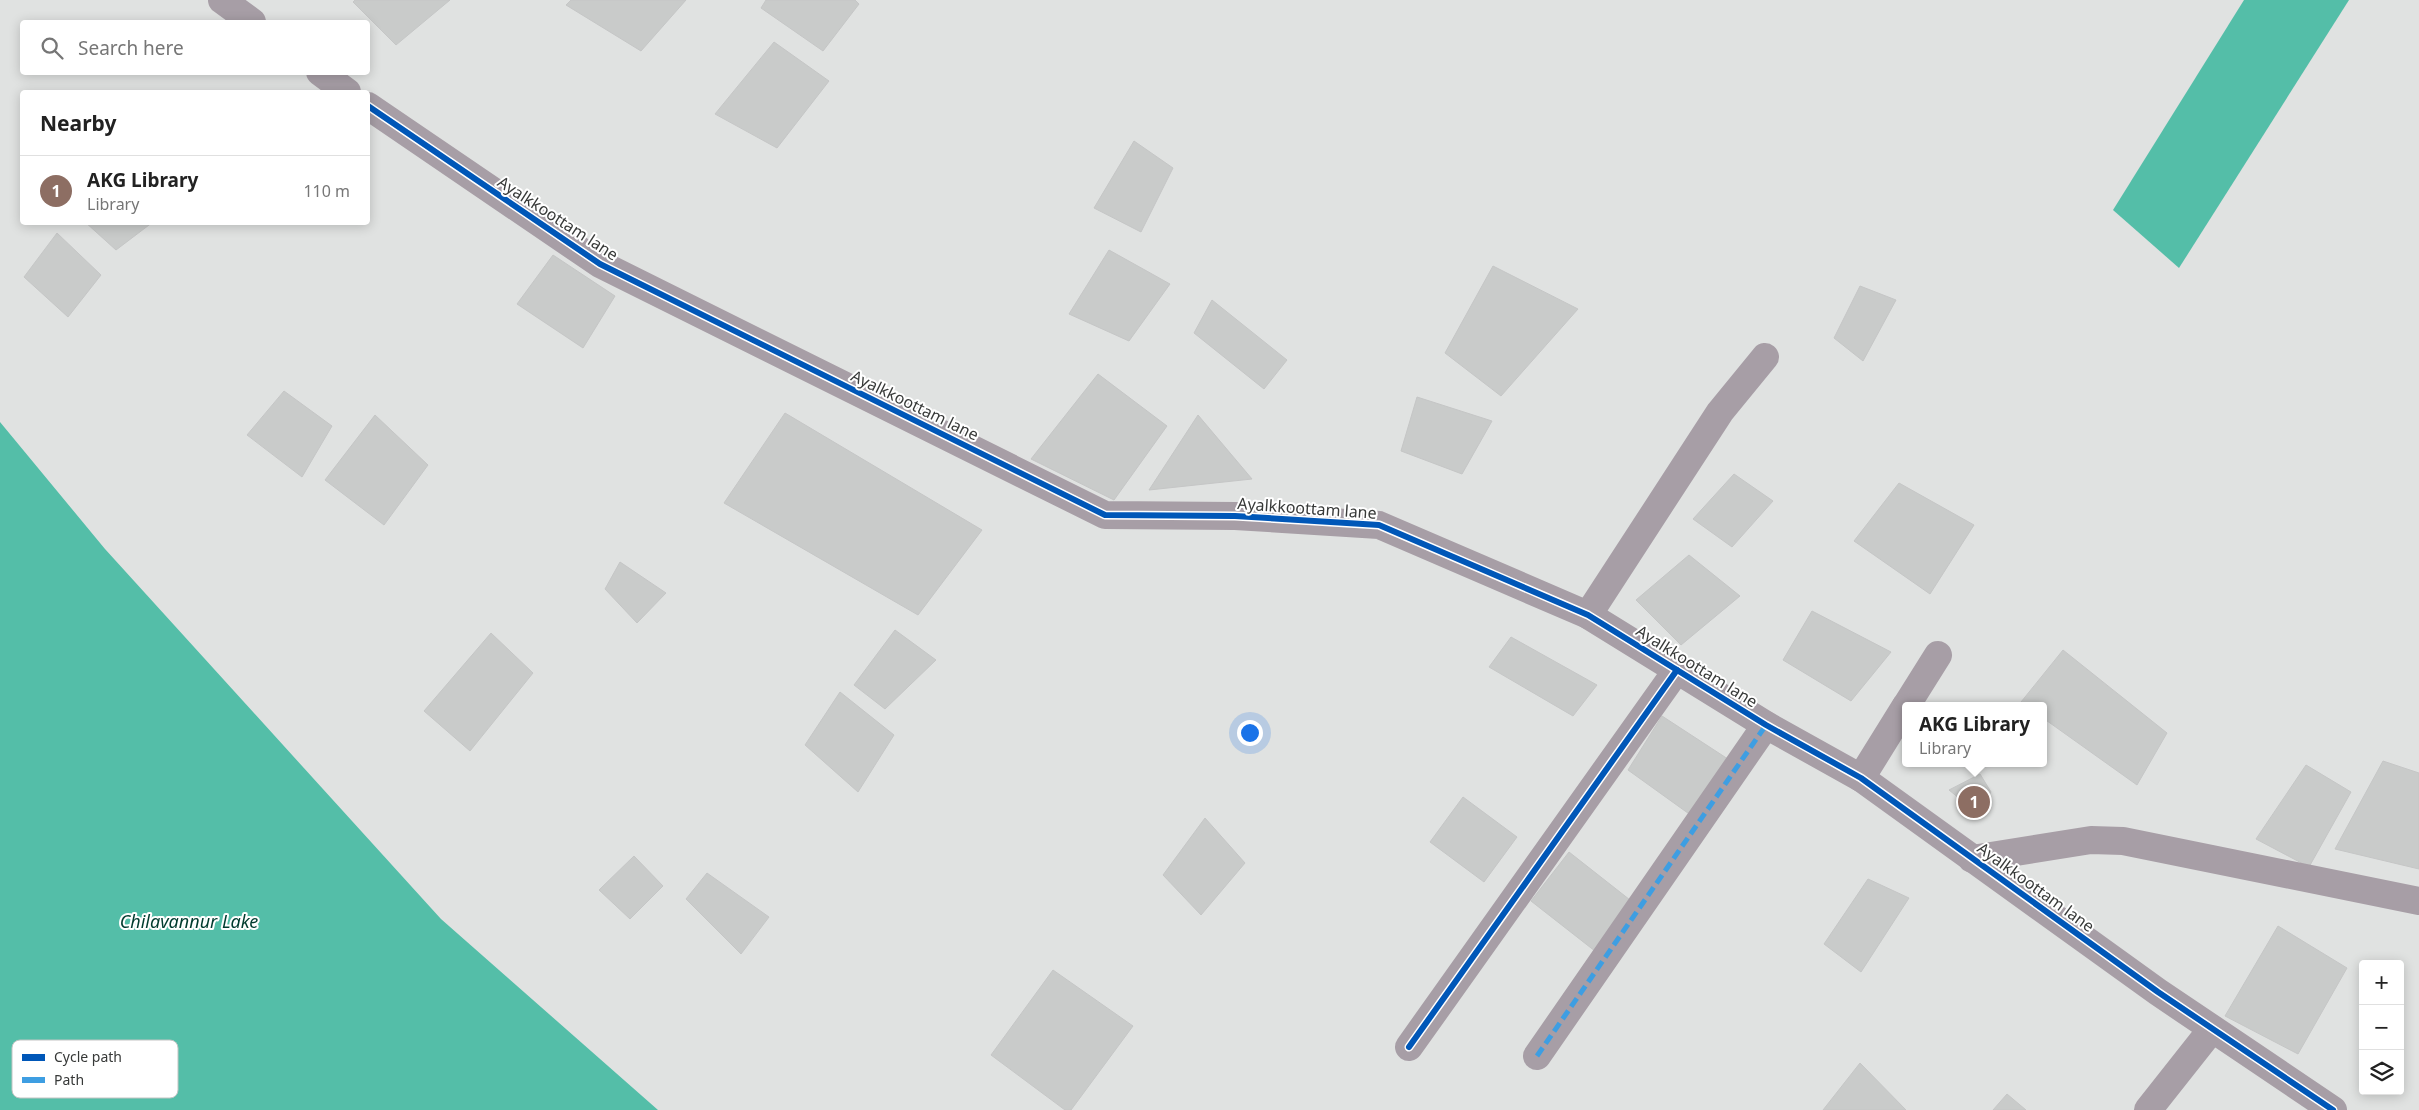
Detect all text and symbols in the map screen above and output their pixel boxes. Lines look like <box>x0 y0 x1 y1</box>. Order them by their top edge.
search box <box>20 20 370 75</box>
icon: search <box>38 34 66 62</box>
text: Search here <box>78 35 184 61</box>
text: Nearby <box>40 109 116 137</box>
text: AKG Library <box>87 167 198 193</box>
street label: Ayalkkoottam lane <box>493 171 623 265</box>
text: 1 <box>51 180 61 202</box>
text: 110 m <box>303 180 350 202</box>
text: Library <box>87 193 139 215</box>
street label: Ayalkkoottam lane <box>847 365 983 445</box>
street label: Ayalkkoottam lane <box>1237 492 1377 524</box>
street label: Ayalkkoottam lane <box>1632 620 1762 712</box>
popup <box>1902 702 2047 767</box>
text: AKG Library <box>1919 711 2030 737</box>
your location <box>1237 720 1263 746</box>
text: Library <box>1919 737 1971 759</box>
pin: 1 <box>1958 783 1990 821</box>
street label: Ayalkkoottam lane <box>1973 837 2099 937</box>
water label: Chilavannur Lake <box>120 909 258 933</box>
map controls <box>2359 960 2404 1095</box>
button: + <box>2359 960 2404 1005</box>
button: − <box>2359 1005 2404 1050</box>
legend <box>12 1040 178 1098</box>
text: Cycle path <box>54 1047 122 1066</box>
button: layers <box>2359 1050 2404 1095</box>
text: Path <box>54 1070 84 1089</box>

